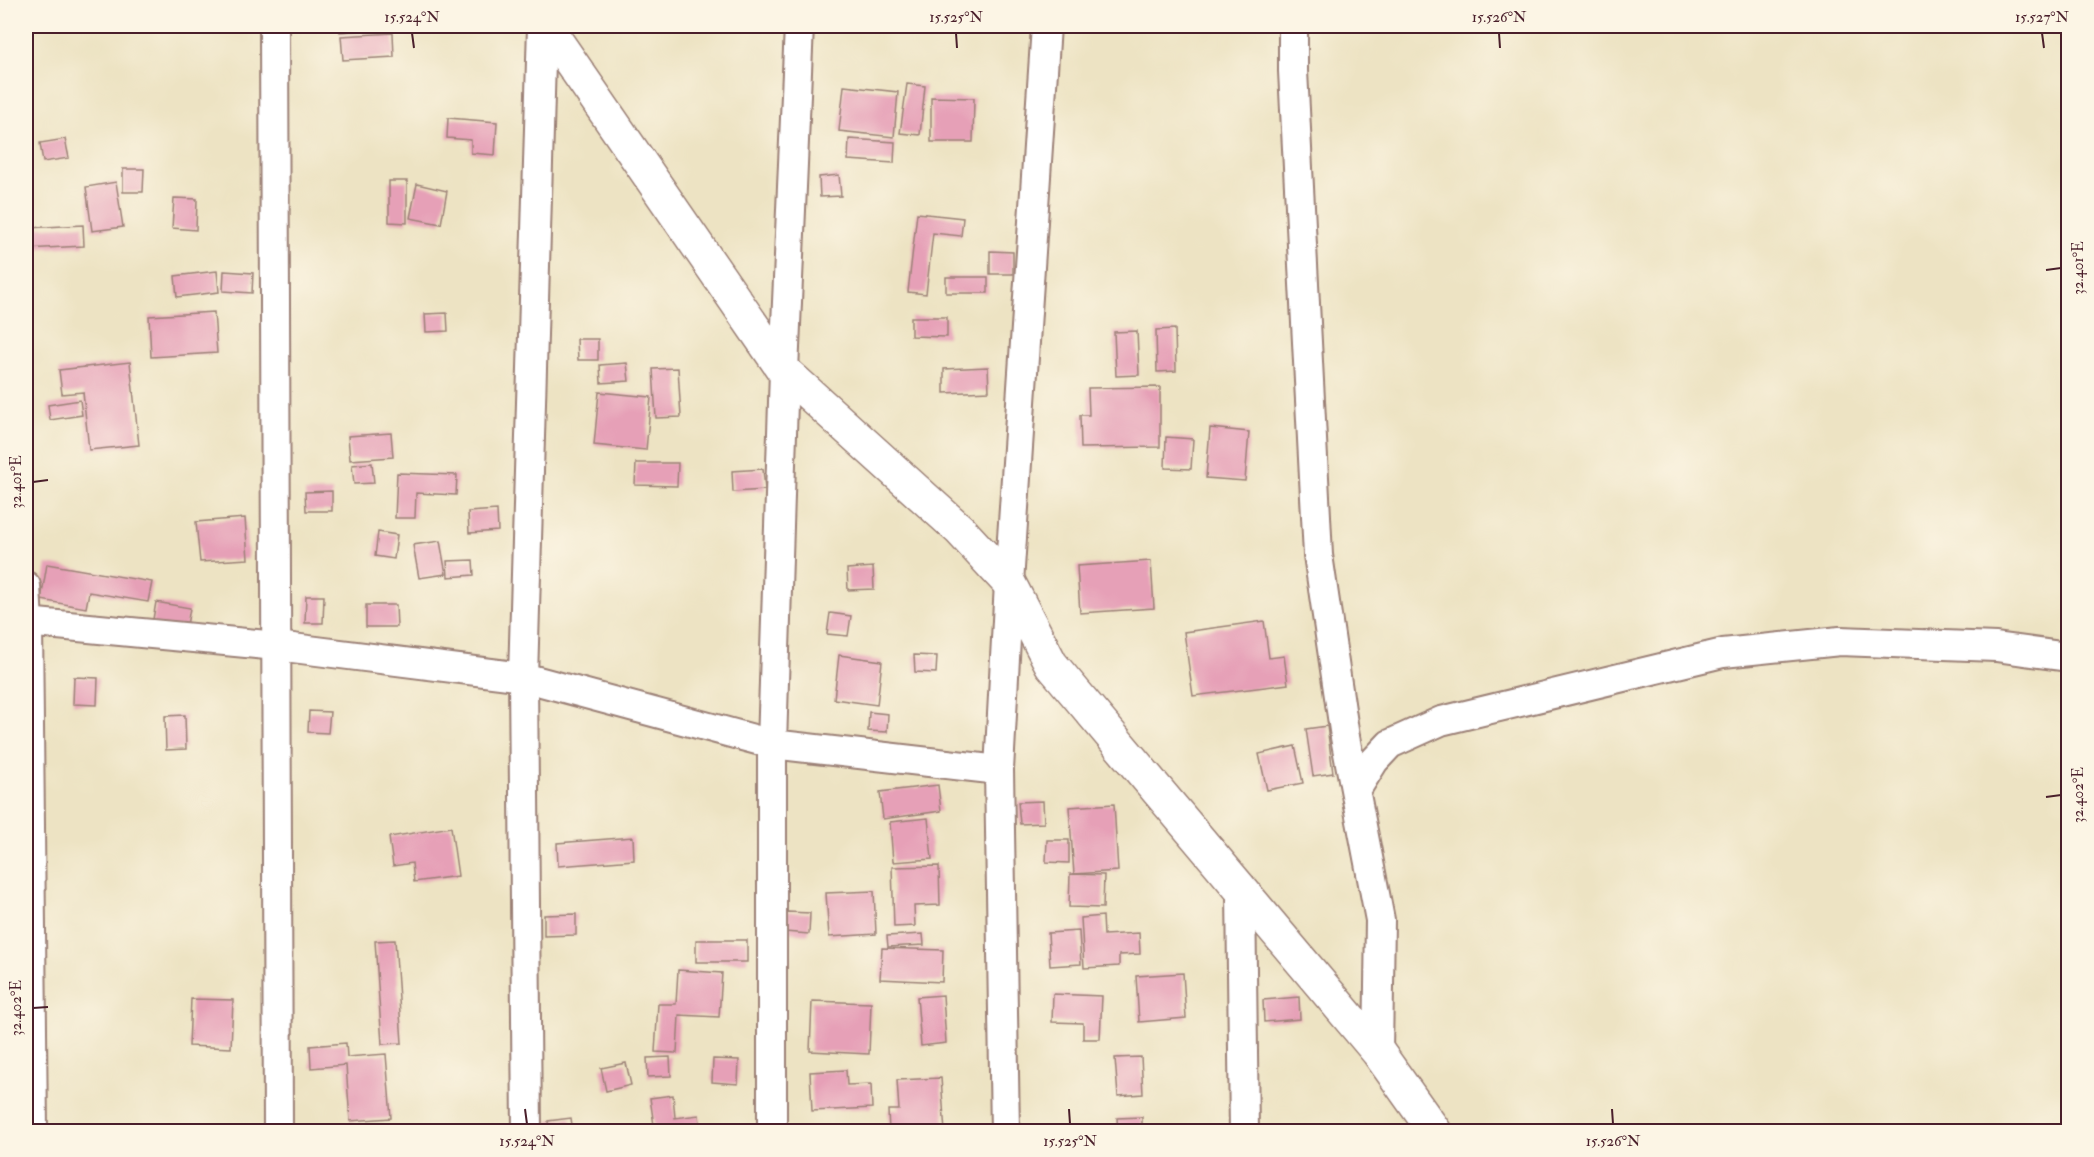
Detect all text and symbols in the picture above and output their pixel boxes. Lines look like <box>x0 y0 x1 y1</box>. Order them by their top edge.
text: 15.524°N <box>384 8 440 27</box>
text: 15.525°N <box>929 8 983 27</box>
text: 15.526°N <box>1472 8 1527 27</box>
text: 15.527°N <box>2015 8 2070 27</box>
text: 32.401°E <box>2069 241 2088 295</box>
text: 32.401°E <box>7 455 26 509</box>
text: 32.402°E <box>2069 767 2088 823</box>
text: 32.402°E <box>7 980 26 1036</box>
text: 15.524°N <box>499 1132 555 1151</box>
text: 15.525°N <box>1043 1132 1097 1151</box>
text: 15.526°N <box>1586 1132 1641 1151</box>

